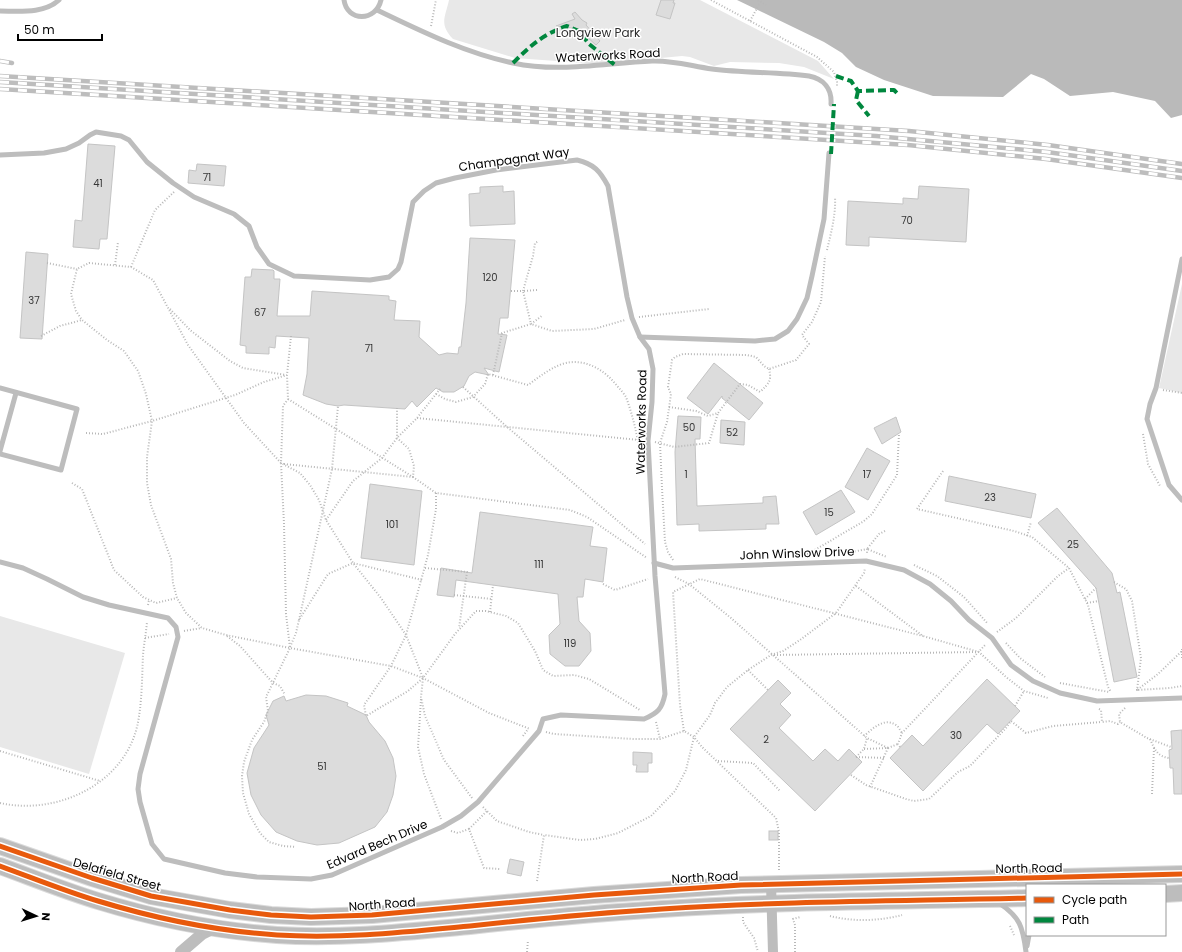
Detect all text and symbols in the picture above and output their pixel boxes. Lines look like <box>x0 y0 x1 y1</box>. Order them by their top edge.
scale bar <box>18 16 102 42</box>
text: 50 m <box>24 21 55 38</box>
park label: Longview Park <box>556 24 641 41</box>
street label: Waterworks Road <box>555 44 661 66</box>
street label: Champagnat Way <box>458 143 571 175</box>
house number: 71 <box>203 170 211 185</box>
house number: 41 <box>93 176 103 191</box>
house number: 70 <box>901 213 913 228</box>
house number: 120 <box>482 270 498 285</box>
house number: 37 <box>28 293 40 308</box>
house number: 67 <box>254 305 266 320</box>
house number: 71 <box>365 341 373 356</box>
street label: Waterworks Road <box>632 369 650 475</box>
house number: 50 <box>683 420 695 435</box>
house number: 52 <box>726 425 738 440</box>
house number: 1 <box>684 467 688 482</box>
house number: 17 <box>863 467 872 482</box>
house number: 23 <box>984 490 996 505</box>
house number: 15 <box>824 505 834 520</box>
house number: 101 <box>386 517 398 532</box>
house number: 25 <box>1067 537 1079 552</box>
street label: John Winslow Drive <box>739 542 855 564</box>
house number: 111 <box>534 557 544 572</box>
house number: 119 <box>564 636 576 651</box>
house number: 30 <box>950 728 962 743</box>
house number: 2 <box>763 732 769 747</box>
house number: 51 <box>317 759 327 774</box>
street label: Edvard Bech Drive <box>324 815 430 873</box>
street label: Delafield Street <box>71 853 163 895</box>
street label: North Road <box>995 859 1063 877</box>
street label: North Road <box>671 867 739 887</box>
legend <box>1026 884 1166 936</box>
text: Cycle path <box>1062 891 1127 908</box>
street label: North Road <box>348 893 416 915</box>
north arrow <box>16 896 56 936</box>
text: Path <box>1062 911 1089 928</box>
text: N <box>38 912 54 921</box>

